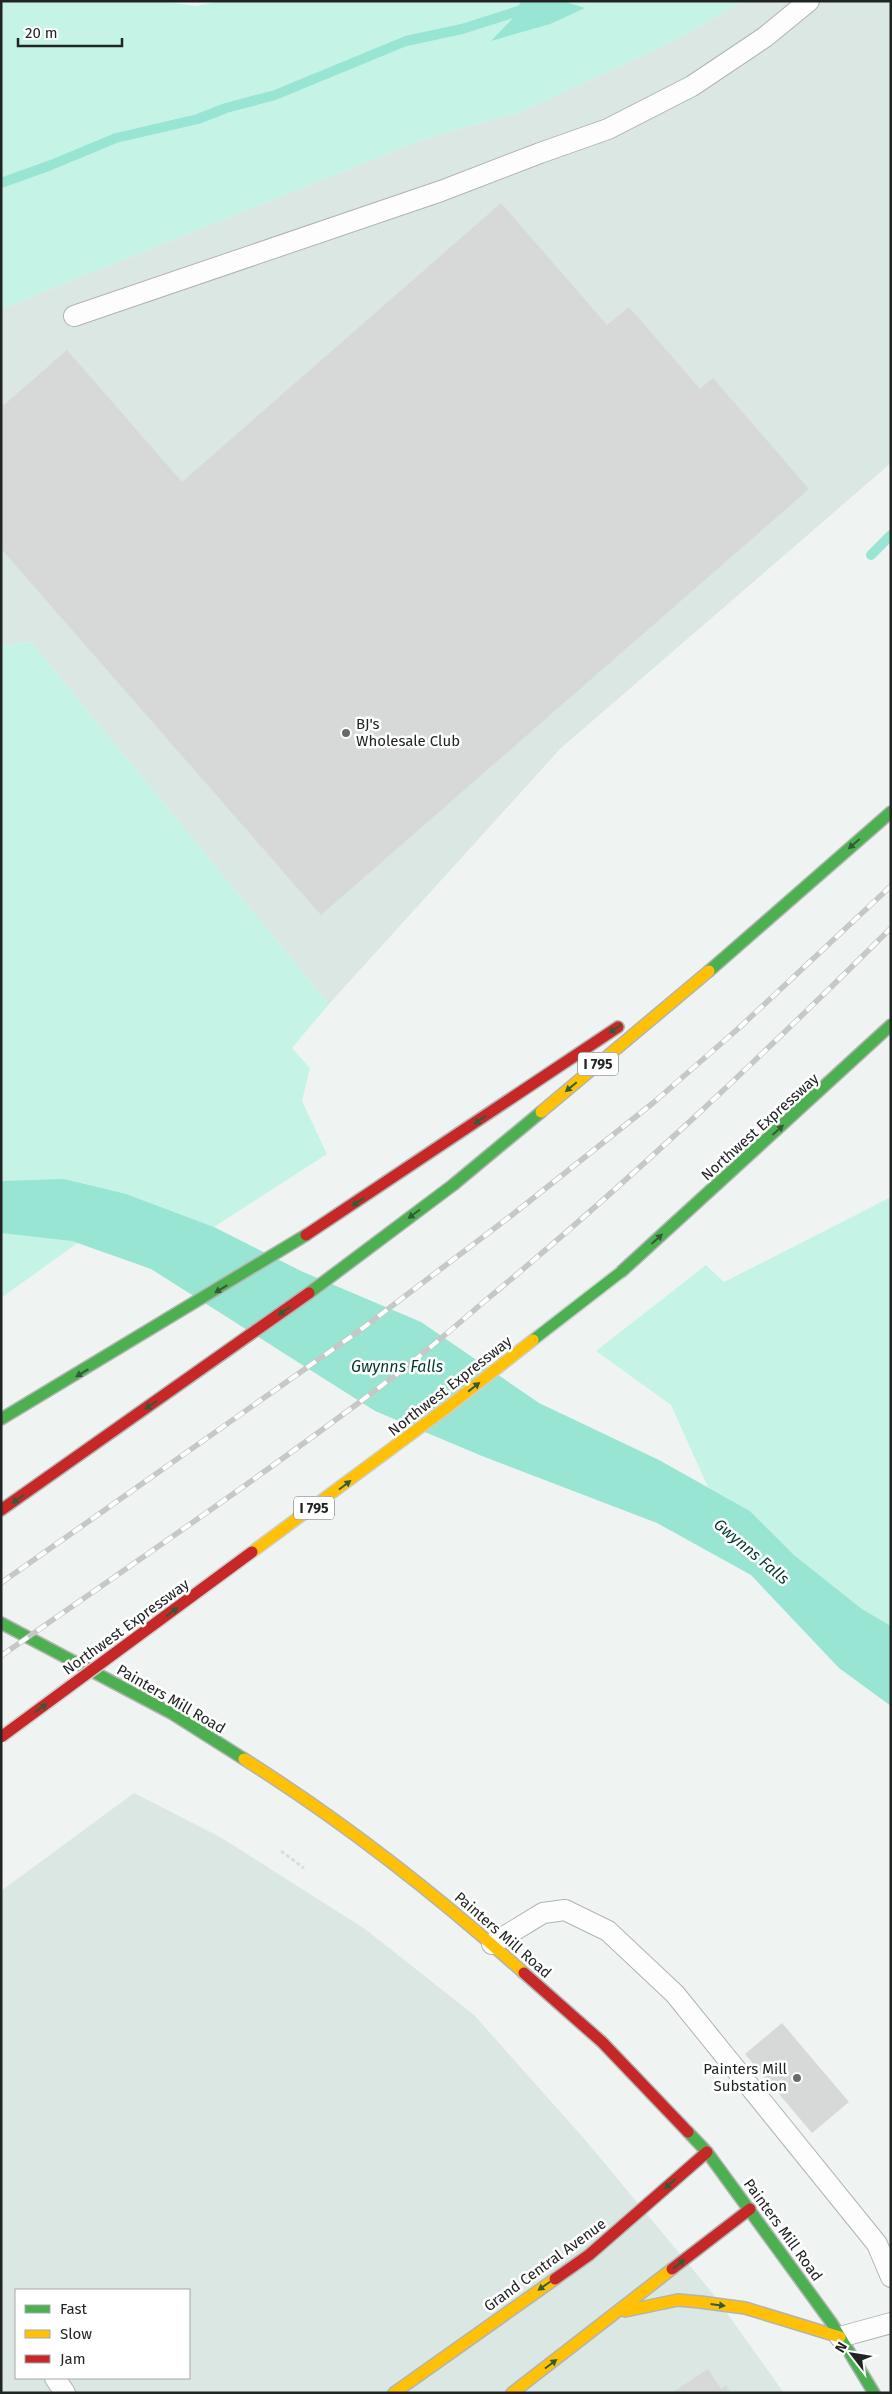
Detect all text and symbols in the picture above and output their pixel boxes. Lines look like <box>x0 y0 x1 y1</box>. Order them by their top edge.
scale bar <box>18 15 121 47</box>
text: 20 m <box>25 24 58 42</box>
place label: BJ's Wholesale Club <box>356 715 460 750</box>
marker: BJ's Wholesale Club <box>340 727 352 739</box>
one-way arrow <box>849 838 861 850</box>
one-way arrow <box>608 1024 621 1034</box>
road number: I 795 <box>578 1052 618 1076</box>
street label: Northwest Expressway <box>698 1069 823 1184</box>
one-way arrow <box>564 1081 577 1092</box>
one-way arrow <box>473 1115 487 1125</box>
one-way arrow <box>772 1124 784 1136</box>
one-way arrow <box>351 1197 365 1207</box>
one-way arrow <box>408 1209 421 1220</box>
one-way arrow <box>651 1233 663 1245</box>
one-way arrow <box>215 1284 228 1293</box>
one-way arrow <box>277 1306 291 1316</box>
street label: Northwest Expressway <box>385 1332 516 1440</box>
water label: Gwynns Falls <box>351 1357 443 1376</box>
one-way arrow <box>75 1368 88 1377</box>
one-way arrow <box>467 1381 480 1392</box>
one-way arrow <box>145 1400 158 1410</box>
one-way arrow <box>338 1479 351 1490</box>
one-way arrow <box>12 1493 25 1503</box>
road number: I 795 <box>294 1496 334 1520</box>
water label: Gwynns Falls <box>710 1514 793 1588</box>
street label: Northwest Expressway <box>59 1575 193 1679</box>
one-way arrow <box>165 1607 178 1618</box>
street label: Painters Mill Road <box>114 1661 228 1737</box>
one-way arrow <box>34 1703 47 1714</box>
street label: Painters Mill Road <box>451 1888 555 1982</box>
place label: Painters Mill Substation <box>703 2060 788 2095</box>
marker: Painters Mill Substation <box>791 2072 803 2084</box>
street label: Painters Mill Road <box>740 2175 826 2285</box>
one-way arrow <box>664 2179 677 2190</box>
street label: Grand Central Avenue <box>480 2215 610 2315</box>
one-way arrow <box>672 2259 685 2270</box>
one-way arrow <box>537 2281 551 2291</box>
legend <box>15 2289 190 2379</box>
text: Fast <box>60 2300 87 2318</box>
one-way arrow <box>710 2301 726 2309</box>
text: Slow <box>60 2325 92 2343</box>
north arrow <box>827 2329 877 2379</box>
text: N <box>832 2339 851 2356</box>
text: Jam <box>60 2350 86 2368</box>
one-way arrow <box>544 2359 558 2369</box>

